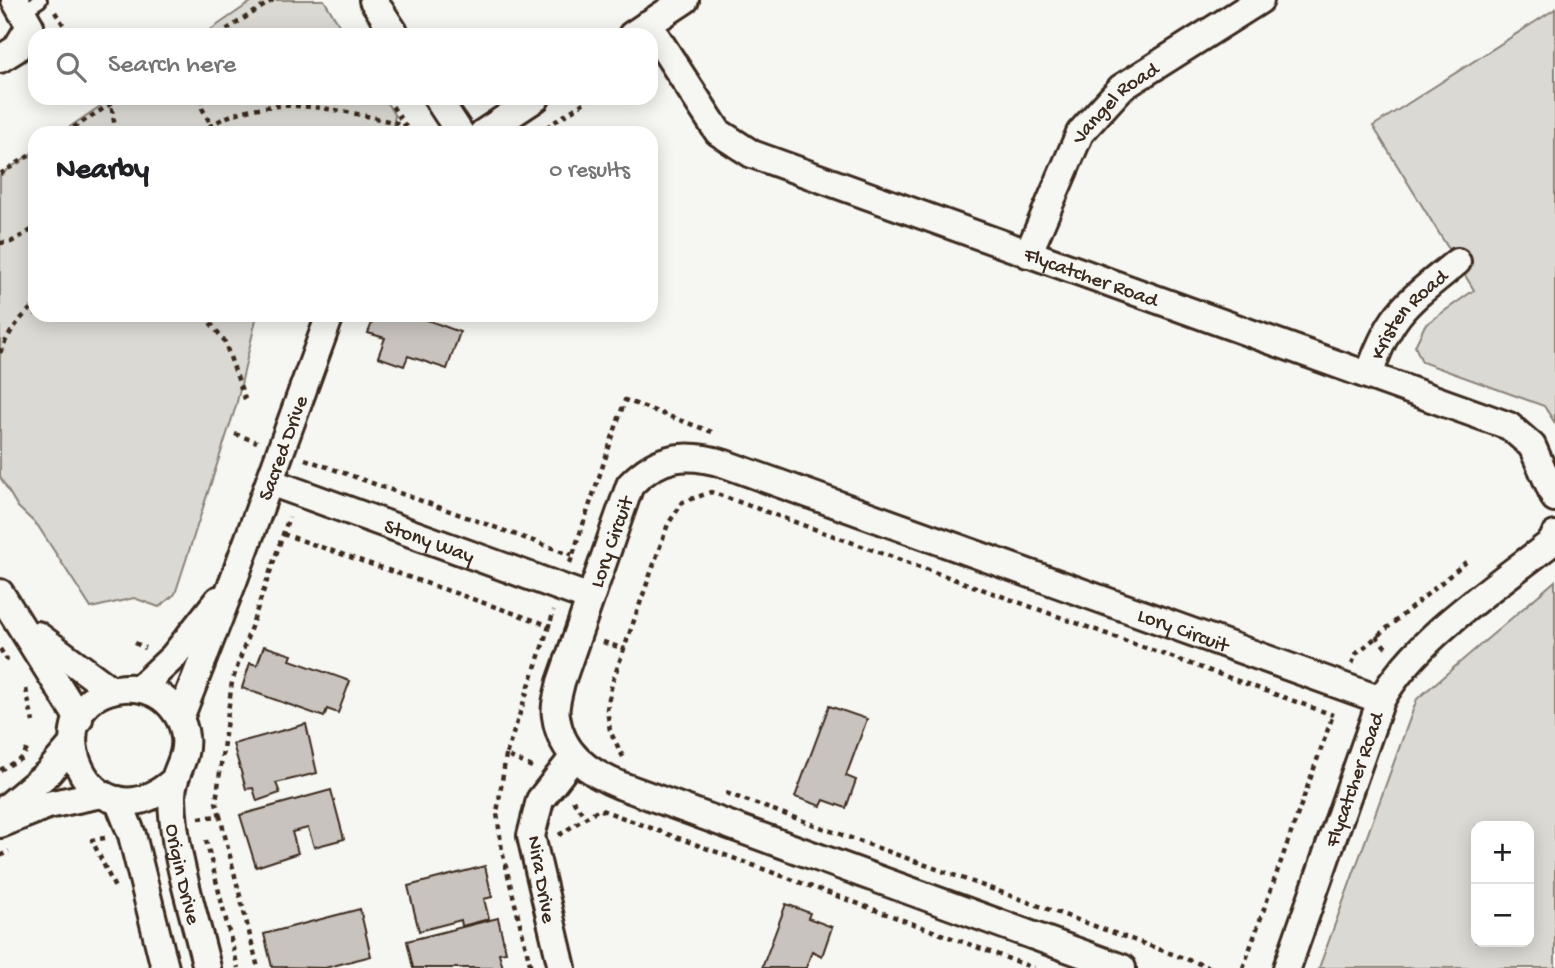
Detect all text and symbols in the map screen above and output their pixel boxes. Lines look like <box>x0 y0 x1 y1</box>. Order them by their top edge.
search box <box>28 28 658 105</box>
icon: search <box>52 48 90 86</box>
text: Search here <box>108 51 236 82</box>
street label: Vangel Road <box>1068 57 1166 149</box>
text: Nearby <box>56 154 149 189</box>
text: 0 results <box>549 158 630 185</box>
street label: Flycatcher Road <box>1019 243 1162 315</box>
street label: Kristen Road <box>1367 264 1456 364</box>
street label: Sacred Drive <box>255 392 316 505</box>
street label: Lory Circuit <box>586 491 642 592</box>
street label: Stony Way <box>380 515 477 571</box>
street label: Lory Circuit <box>1133 604 1234 661</box>
street label: Flycatcher Road <box>1321 708 1392 852</box>
map controls <box>1471 821 1534 947</box>
button: + <box>1471 821 1534 884</box>
street label: Origin Drive <box>158 823 205 929</box>
street label: Nira Drive <box>520 834 560 926</box>
button: − <box>1471 884 1534 947</box>

